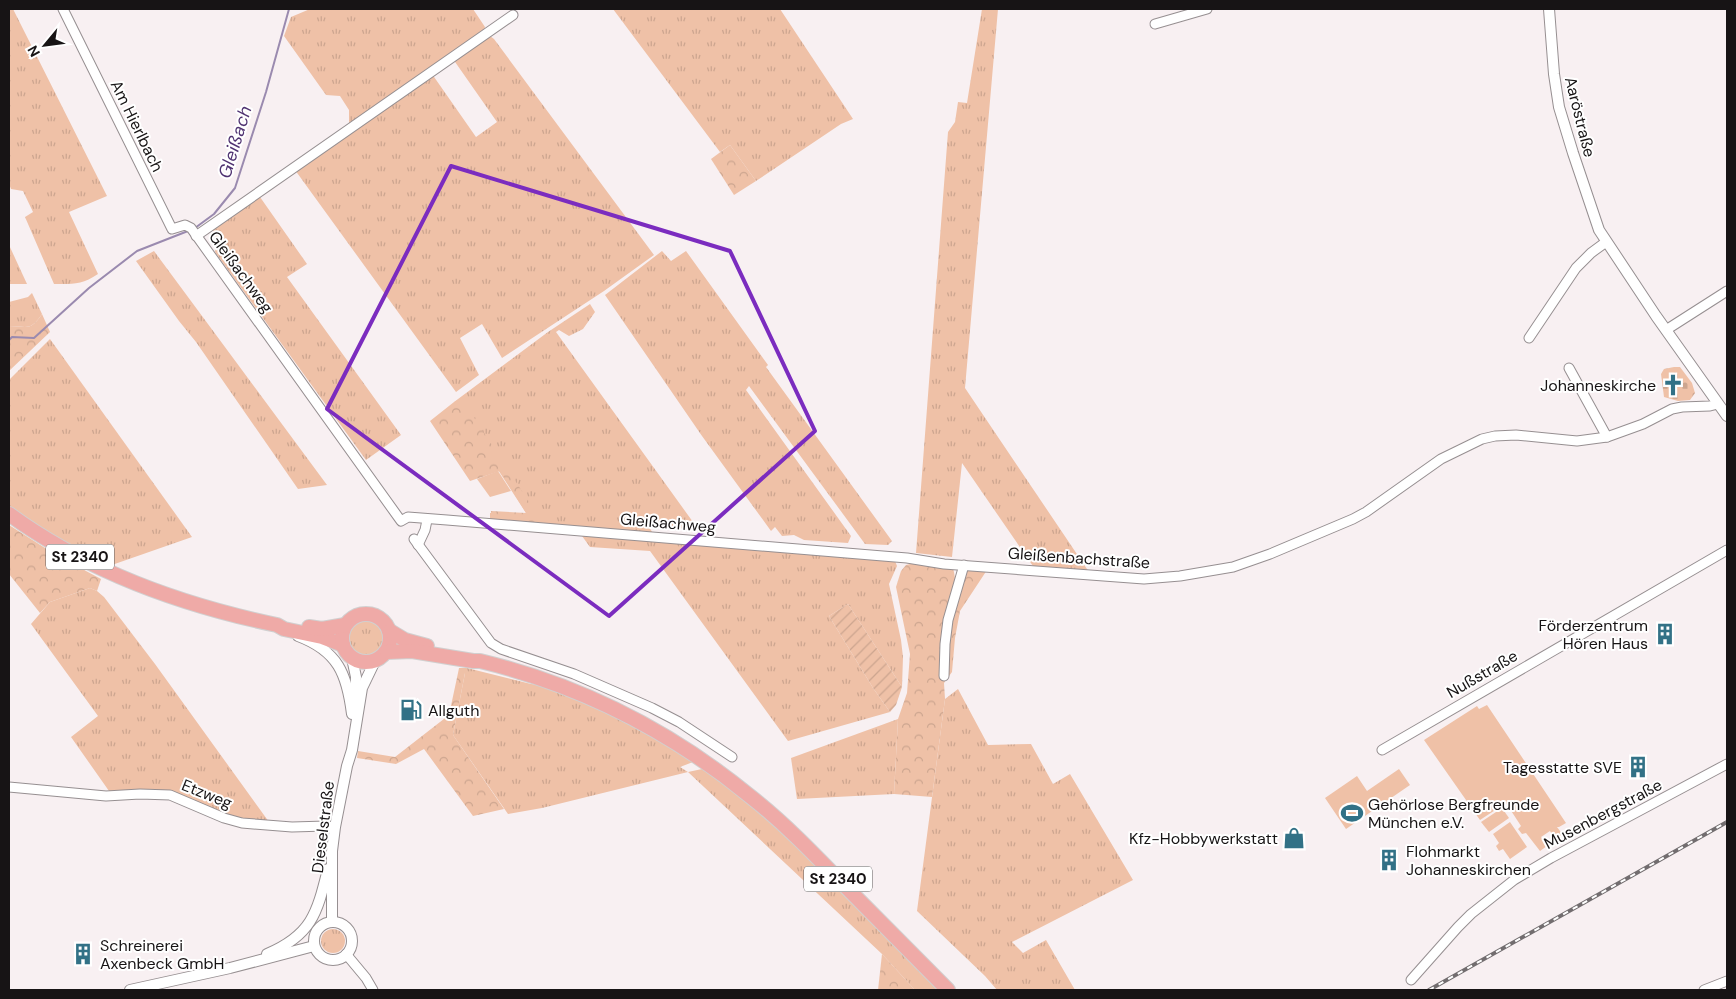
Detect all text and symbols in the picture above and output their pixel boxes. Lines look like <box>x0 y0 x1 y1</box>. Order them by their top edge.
north arrow <box>20 20 70 70</box>
text: N <box>23 42 44 60</box>
street label: Aaröstraße <box>1560 75 1600 159</box>
street label: Am Hierlbach <box>106 77 168 175</box>
water label: Gleißach <box>213 103 257 181</box>
street label: Gleißachweg <box>204 227 278 317</box>
church icon: Johanneskirche <box>1660 372 1686 398</box>
place label: Johanneskirche <box>1540 375 1656 396</box>
street label: Gleißachweg <box>619 508 717 538</box>
street label: Gleißenbachstraße <box>1007 543 1151 573</box>
road number: St 2340 <box>46 544 114 570</box>
place label: Förderzentrum Hören Haus <box>1538 615 1648 654</box>
building icon: Förderzentrum Hören Haus <box>1652 621 1678 647</box>
street label: Nußstraße <box>1443 645 1521 703</box>
fuel station icon: Allguth <box>398 697 424 723</box>
place label: Allguth <box>428 700 479 721</box>
building icon: Tagesstatte SVE <box>1625 754 1651 780</box>
place label: Tagesstatte SVE <box>1503 757 1622 778</box>
street label: Etzweg <box>179 774 235 814</box>
street label: Musenbergstraße <box>1540 774 1666 854</box>
street label: Dieselstraße <box>307 780 339 874</box>
place label: Gehörlose Bergfreunde München e.V. <box>1368 794 1539 833</box>
sports icon: Gehörlose Bergfreunde München e.V. <box>1339 800 1365 826</box>
shop icon: Kfz-Hobbywerkstatt <box>1281 825 1307 851</box>
place label: Kfz-Hobbywerkstatt <box>1129 828 1278 849</box>
place label: Flohmarkt Johanneskirchen <box>1406 841 1531 880</box>
building icon: Flohmarkt Johanneskirchen <box>1376 847 1402 873</box>
road number: St 2340 <box>804 866 872 892</box>
place label: Schreinerei Axenbeck GmbH <box>100 935 224 974</box>
building icon: Schreinerei Axenbeck GmbH <box>70 941 96 967</box>

